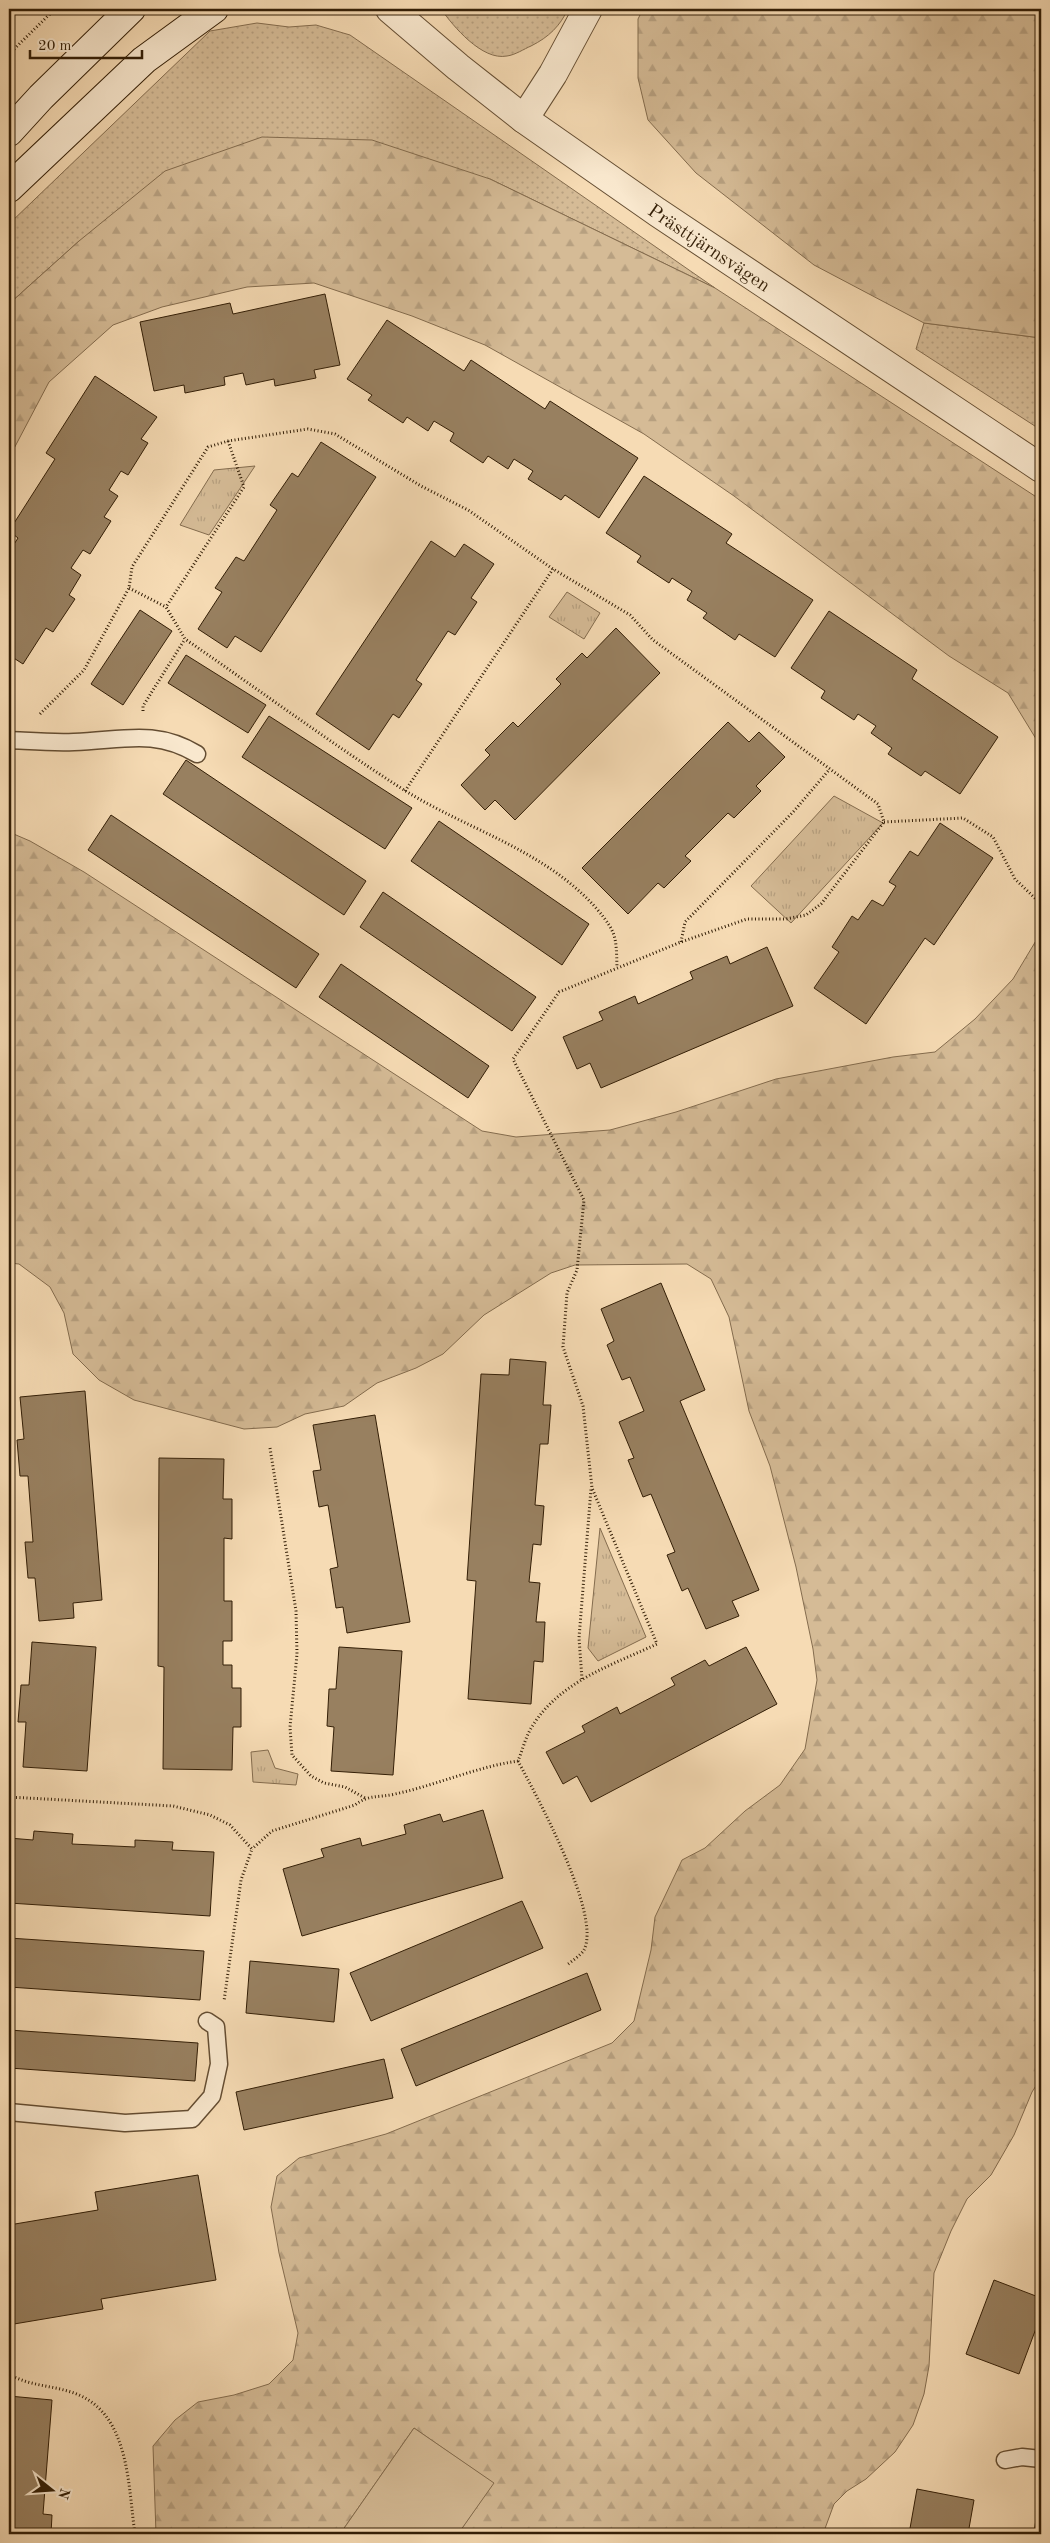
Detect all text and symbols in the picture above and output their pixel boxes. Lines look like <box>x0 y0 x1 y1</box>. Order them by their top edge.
scale bar <box>30 28 142 60</box>
text: 20 m <box>38 39 72 54</box>
street label: Prästtjärnsvägen <box>644 202 773 297</box>
north arrow <box>28 2466 78 2516</box>
text: N <box>55 2486 72 2501</box>

